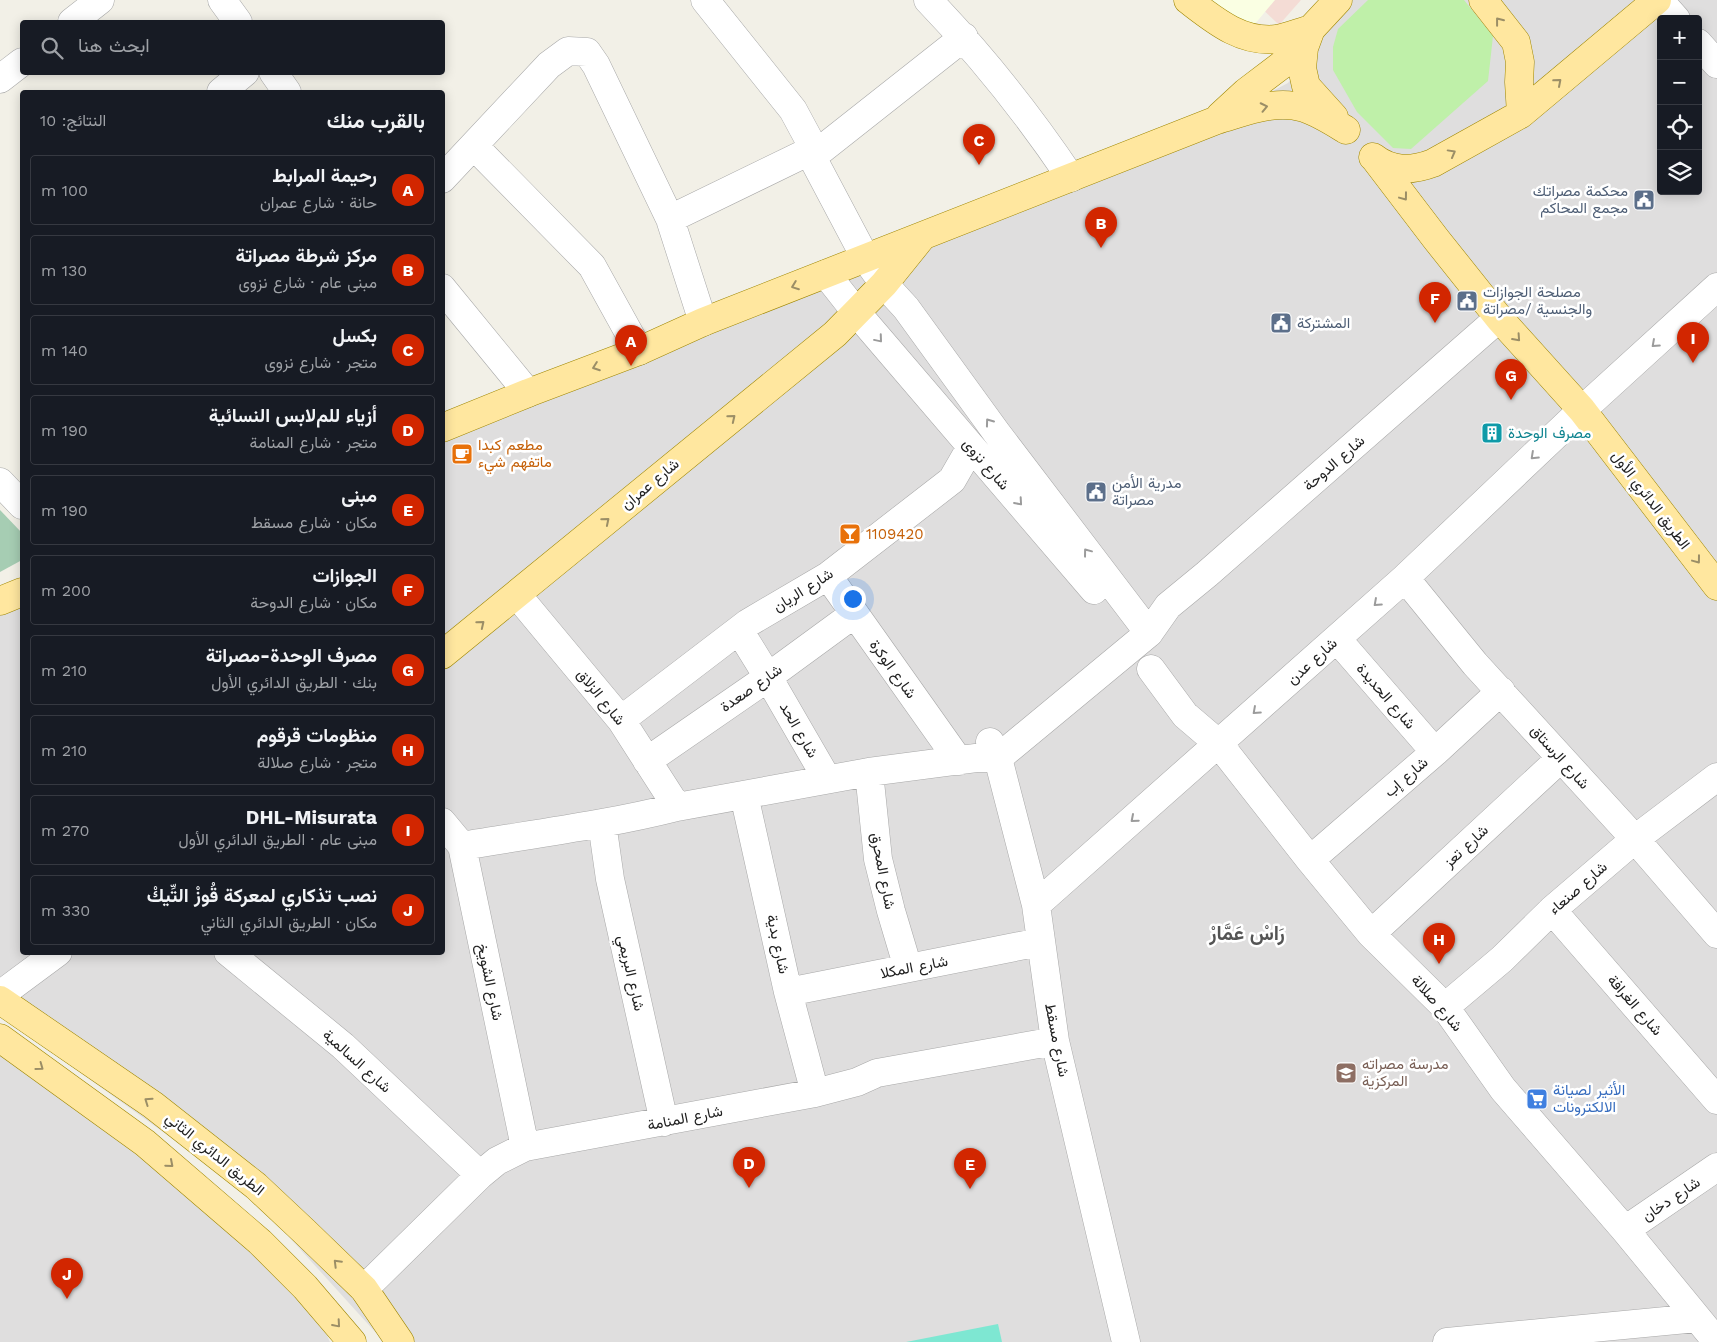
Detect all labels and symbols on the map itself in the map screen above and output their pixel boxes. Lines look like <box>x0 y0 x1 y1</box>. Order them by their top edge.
one-way arrow <box>1496 17 1505 27</box>
one-way arrow <box>1552 79 1561 88</box>
one-way arrow <box>1259 102 1268 113</box>
pin: C <box>963 124 995 165</box>
one-way arrow <box>1447 149 1456 159</box>
place label: محكمة مصراتك مجمع المحاكم <box>1533 182 1628 219</box>
public building icon: محكمة مصراتك مجمع المحاكم <box>1632 188 1656 212</box>
one-way arrow <box>1398 192 1407 201</box>
pin: B <box>1085 207 1117 248</box>
one-way arrow <box>791 280 800 291</box>
pin: F <box>1419 282 1451 323</box>
place label: مصلحة الجوازات والجنسية /مصراتة <box>1483 283 1592 318</box>
public building icon: مصلحة الجوازات والجنسية /مصراتة <box>1455 289 1479 313</box>
public building icon: المشتركة <box>1269 311 1293 335</box>
place label: المشتركة <box>1297 314 1350 332</box>
pin: I <box>1677 322 1709 363</box>
pin: A <box>615 325 647 366</box>
one-way arrow <box>1511 332 1520 341</box>
one-way arrow <box>874 333 882 342</box>
one-way arrow <box>1652 338 1661 347</box>
pin: G <box>1495 359 1527 400</box>
one-way arrow <box>592 361 601 371</box>
one-way arrow <box>726 415 735 423</box>
one-way arrow <box>986 419 995 428</box>
building icon: مصرف الوحدة <box>1480 421 1504 445</box>
place label: مصرف الوحدة <box>1508 424 1591 442</box>
street label: شارع الدوحة <box>1300 431 1370 496</box>
street label: شارع نزوى <box>957 435 1013 495</box>
place label: مطعم كبدا ماتفهم شيء <box>478 436 552 475</box>
cafe icon: مطعم كبدا ماتفهم شيء <box>450 442 474 466</box>
street label: الطريق الدائري الأول <box>1605 447 1694 555</box>
one-way arrow <box>1531 450 1540 459</box>
street label: شارع عمران <box>617 454 684 515</box>
place label: مدرية الأمن مصراتة <box>1112 474 1182 509</box>
public building icon: مدرية الأمن مصراتة <box>1084 480 1108 504</box>
one-way arrow <box>1013 497 1022 506</box>
one-way arrow <box>600 518 609 526</box>
bar icon: 1109420 <box>838 522 862 546</box>
place label: 1109420 <box>866 525 924 543</box>
one-way arrow <box>1084 548 1093 558</box>
one-way arrow <box>1691 554 1700 564</box>
street label: شارع الريان <box>770 564 838 617</box>
your location <box>840 586 866 612</box>
one-way arrow <box>1374 597 1383 606</box>
one-way arrow <box>475 620 484 629</box>
street label: شارع عدن <box>1283 634 1342 690</box>
street label: شارع الوكرة <box>864 636 920 703</box>
street label: شارع صعدة <box>717 660 787 717</box>
street label: شارع الحديدة <box>1351 660 1419 734</box>
street label: شارع الزلاق <box>571 665 629 730</box>
street label: شارع الحد <box>774 699 822 762</box>
one-way arrow <box>1253 705 1262 714</box>
street label: شارع الرستاق <box>1525 721 1593 794</box>
street label: شارع إب <box>1381 753 1433 802</box>
one-way arrow <box>1131 813 1140 822</box>
street label: شارع تعز <box>1439 821 1493 873</box>
street label: شارع المحرق <box>865 831 899 911</box>
street label: شارع صنعاء <box>1545 858 1612 920</box>
street label: شارع بدية <box>761 913 793 976</box>
district label: رَاسْ عَمَّارْ <box>1208 921 1285 946</box>
pin: H <box>1423 923 1455 964</box>
street label: شارع البريمي <box>610 933 649 1014</box>
street label: شارع الشويخ <box>471 942 507 1023</box>
street label: شارع المكلا <box>879 952 950 984</box>
street label: شارع صلالة <box>1406 971 1467 1036</box>
street label: شارع الغرافة <box>1602 971 1666 1040</box>
street label: شارع مسقط <box>1039 1002 1073 1079</box>
street label: شارع السالمية <box>318 1026 395 1098</box>
place label: مدرسة مصراته المركزية <box>1362 1055 1449 1090</box>
one-way arrow <box>34 1060 43 1070</box>
school or university icon: مدرسة مصراته المركزية <box>1334 1061 1358 1085</box>
place label: الأثير لصيانة الالكترونات <box>1553 1081 1625 1116</box>
supermarket icon: الأثير لصيانة الالكترونات <box>1525 1087 1549 1111</box>
one-way arrow <box>144 1098 153 1107</box>
street label: شارع المنامة <box>646 1102 725 1136</box>
street label: الطريق الدائري الثاني <box>159 1109 268 1202</box>
pin: D <box>733 1147 765 1188</box>
pin: E <box>954 1148 986 1189</box>
one-way arrow <box>164 1158 173 1167</box>
street label: شارع دخان <box>1638 1173 1705 1227</box>
pin: J <box>51 1258 83 1299</box>
one-way arrow <box>334 1260 343 1269</box>
one-way arrow <box>332 1319 341 1328</box>

